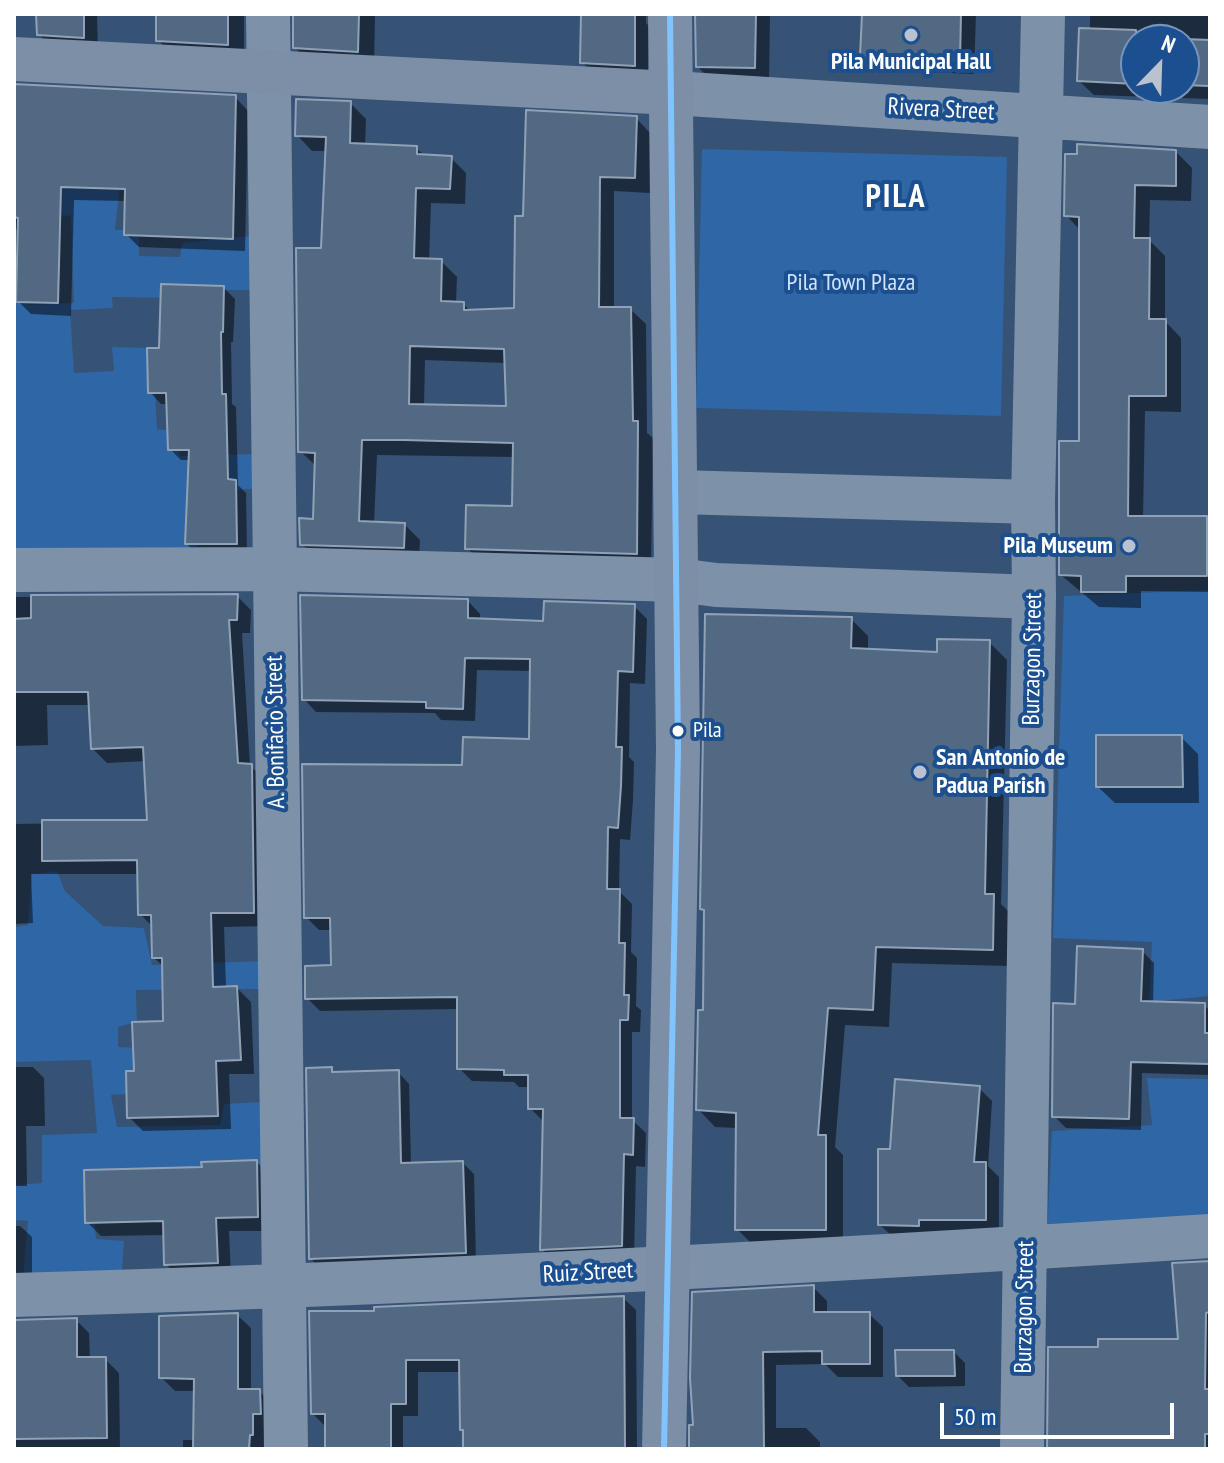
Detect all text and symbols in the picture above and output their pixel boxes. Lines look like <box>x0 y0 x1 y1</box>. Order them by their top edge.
north arrow <box>1120 24 1200 104</box>
marker: Pila Municipal Hall <box>902 26 920 44</box>
text: N <box>1158 29 1180 59</box>
place label: Pila Municipal Hall <box>831 48 991 76</box>
street label: Rivera Street <box>887 93 995 127</box>
district label: PILA <box>866 179 926 217</box>
park label: Pila Town Plaza <box>787 269 915 297</box>
place label: Pila Museum <box>1004 532 1113 560</box>
marker: Pila Museum <box>1120 537 1138 555</box>
street label: Burzagon Street <box>1017 592 1049 726</box>
street label: A. Bonifacio Street <box>260 655 292 809</box>
place label: Pila <box>693 718 722 744</box>
marker: Pila <box>670 723 686 739</box>
place label: San Antonio de Padua Parish <box>936 744 1065 800</box>
marker: San Antonio de Padua Parish <box>911 763 929 781</box>
street label: Burzagon Street <box>1009 1240 1041 1374</box>
street label: Ruiz Street <box>542 1256 634 1290</box>
scale bar <box>944 1387 1178 1437</box>
text: 50 m <box>954 1401 996 1432</box>

